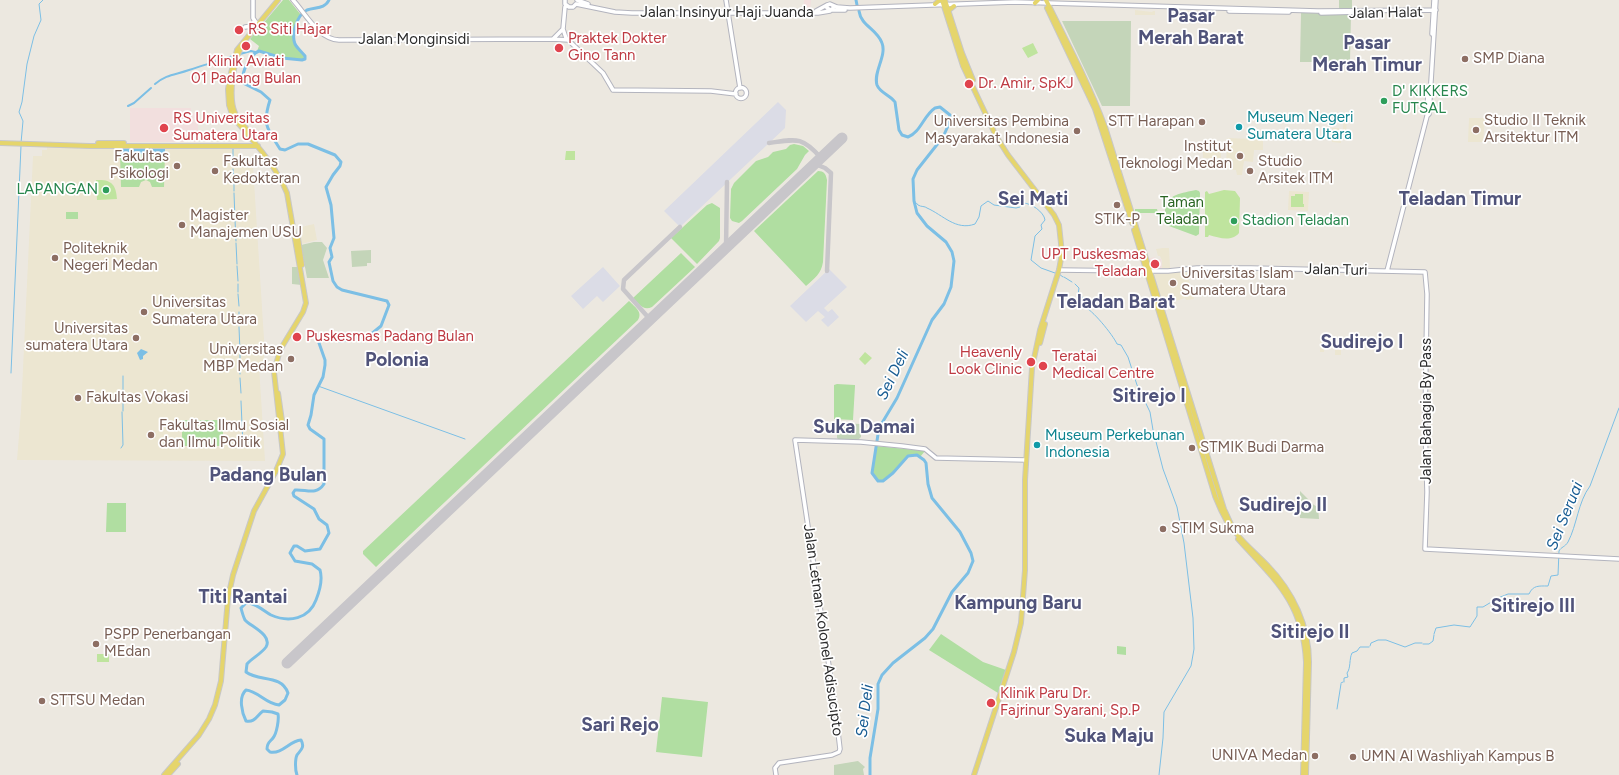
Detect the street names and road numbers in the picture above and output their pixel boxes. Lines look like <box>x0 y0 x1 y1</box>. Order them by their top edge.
street label: Jalan Halat <box>1349 3 1423 23</box>
street label: Jalan Insinyur Haji Juanda <box>640 4 814 22</box>
street label: Jalan Monginsidi <box>358 31 470 49</box>
street label: Jalan Turi <box>1304 260 1368 280</box>
street label: Jalan Bahagia By Pass <box>1418 338 1436 484</box>
street label: Jalan Letnan Kolonel Adisucipto <box>799 523 847 737</box>

